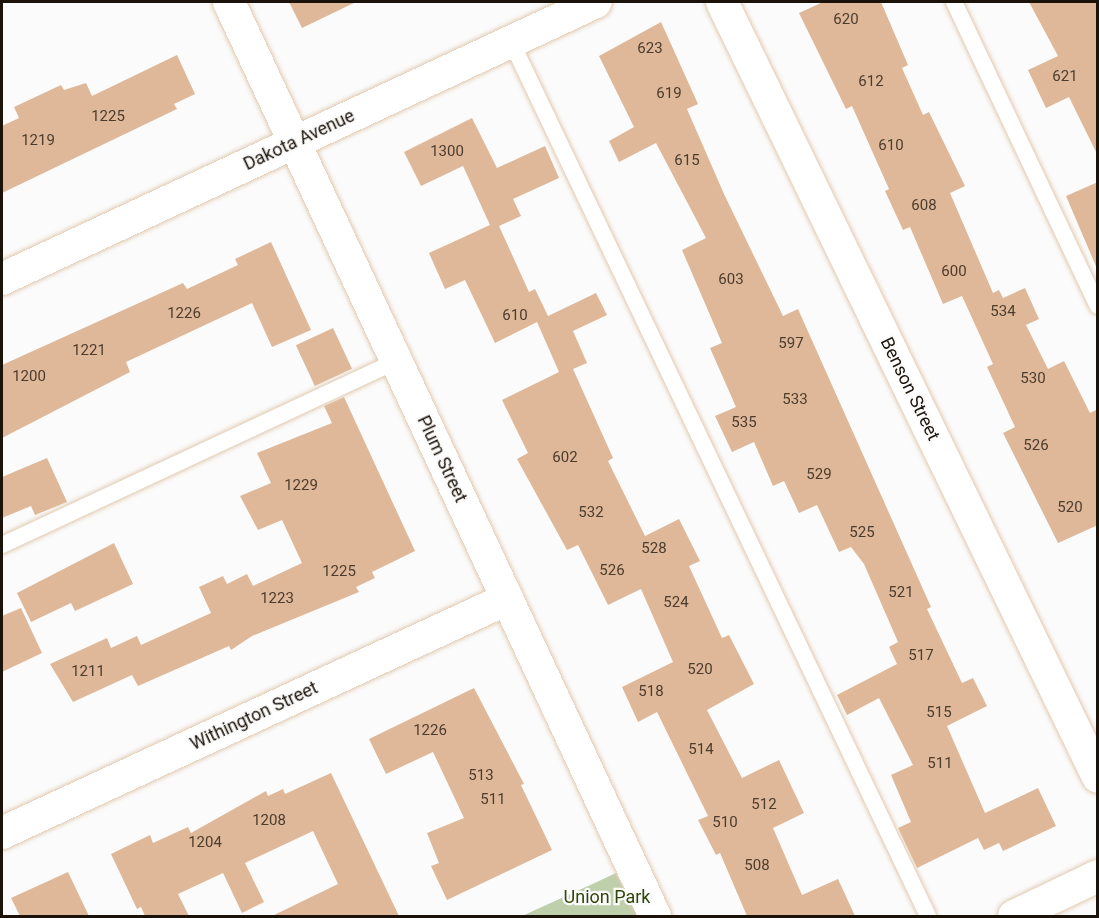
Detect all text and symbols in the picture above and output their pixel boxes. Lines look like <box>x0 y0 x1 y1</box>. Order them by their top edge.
house number: 620 <box>833 11 859 29</box>
house number: 623 <box>637 40 663 58</box>
house number: 621 <box>1052 68 1078 86</box>
house number: 612 <box>858 73 884 91</box>
house number: 619 <box>656 85 682 103</box>
street label: Dakota Avenue <box>240 105 358 175</box>
house number: 1225 <box>91 108 125 126</box>
house number: 1219 <box>21 132 55 150</box>
house number: 610 <box>878 137 904 155</box>
house number: 1300 <box>430 143 464 161</box>
house number: 615 <box>674 152 700 170</box>
house number: 608 <box>911 197 937 215</box>
house number: 600 <box>941 263 967 281</box>
house number: 603 <box>718 271 744 289</box>
house number: 534 <box>990 303 1016 321</box>
house number: 1226 <box>167 305 201 323</box>
house number: 610 <box>502 307 528 325</box>
street label: Benson Street <box>876 334 944 444</box>
house number: 597 <box>778 335 804 353</box>
house number: 1221 <box>72 342 106 360</box>
house number: 1200 <box>12 368 46 386</box>
house number: 530 <box>1020 370 1046 388</box>
house number: 533 <box>782 391 808 409</box>
street label: Plum Street <box>412 412 472 506</box>
house number: 535 <box>731 414 757 432</box>
house number: 526 <box>1023 437 1049 455</box>
house number: 602 <box>552 449 578 467</box>
house number: 529 <box>806 466 832 484</box>
house number: 1229 <box>284 477 318 495</box>
house number: 520 <box>1057 499 1083 517</box>
house number: 532 <box>578 504 604 522</box>
house number: 525 <box>849 524 875 542</box>
house number: 528 <box>641 540 667 558</box>
house number: 526 <box>599 562 625 580</box>
house number: 1225 <box>322 563 356 581</box>
house number: 521 <box>888 584 914 602</box>
house number: 1223 <box>260 590 294 608</box>
house number: 524 <box>663 594 689 612</box>
house number: 517 <box>908 647 934 665</box>
house number: 520 <box>687 661 713 679</box>
house number: 1211 <box>71 663 105 681</box>
street label: Withington Street <box>187 677 321 755</box>
house number: 518 <box>638 683 664 701</box>
house number: 515 <box>926 704 952 722</box>
house number: 1226 <box>413 722 447 740</box>
house number: 514 <box>688 741 714 759</box>
house number: 511 <box>927 755 953 773</box>
house number: 513 <box>468 767 494 785</box>
house number: 511 <box>480 791 506 809</box>
house number: 512 <box>751 796 777 814</box>
house number: 1208 <box>252 812 286 830</box>
house number: 510 <box>712 814 738 832</box>
house number: 1204 <box>188 834 222 852</box>
house number: 508 <box>744 857 770 875</box>
park label: Union Park <box>564 886 650 908</box>

